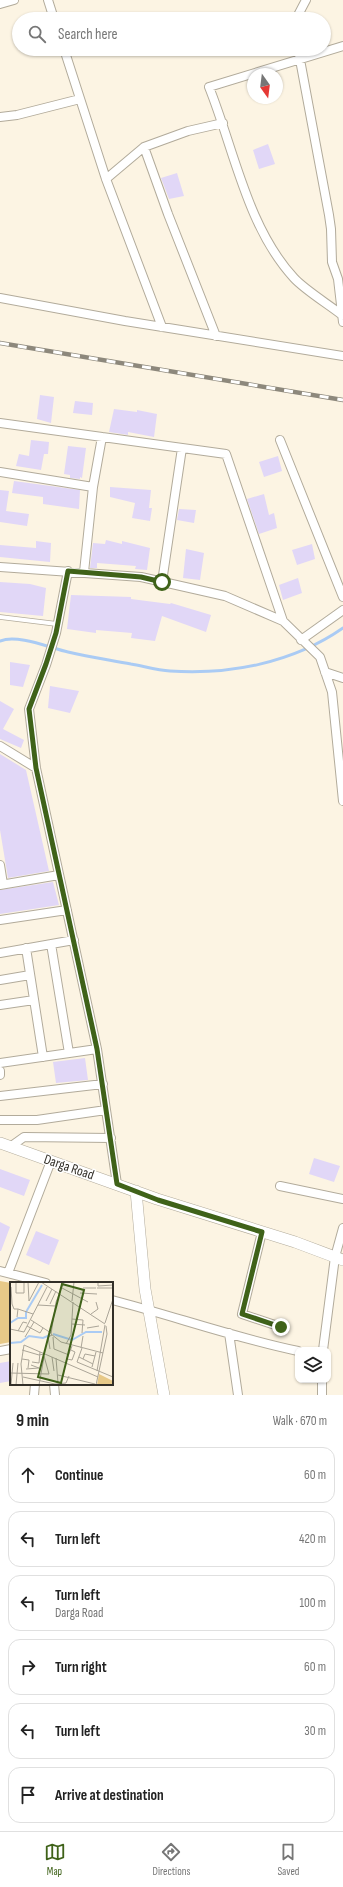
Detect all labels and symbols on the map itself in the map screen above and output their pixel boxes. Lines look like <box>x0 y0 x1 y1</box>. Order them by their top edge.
north arrow <box>247 68 283 104</box>
route start <box>153 573 171 591</box>
street label: Darga Road <box>42 1150 97 1184</box>
inset map <box>10 1282 113 1385</box>
route end <box>272 1318 290 1336</box>

